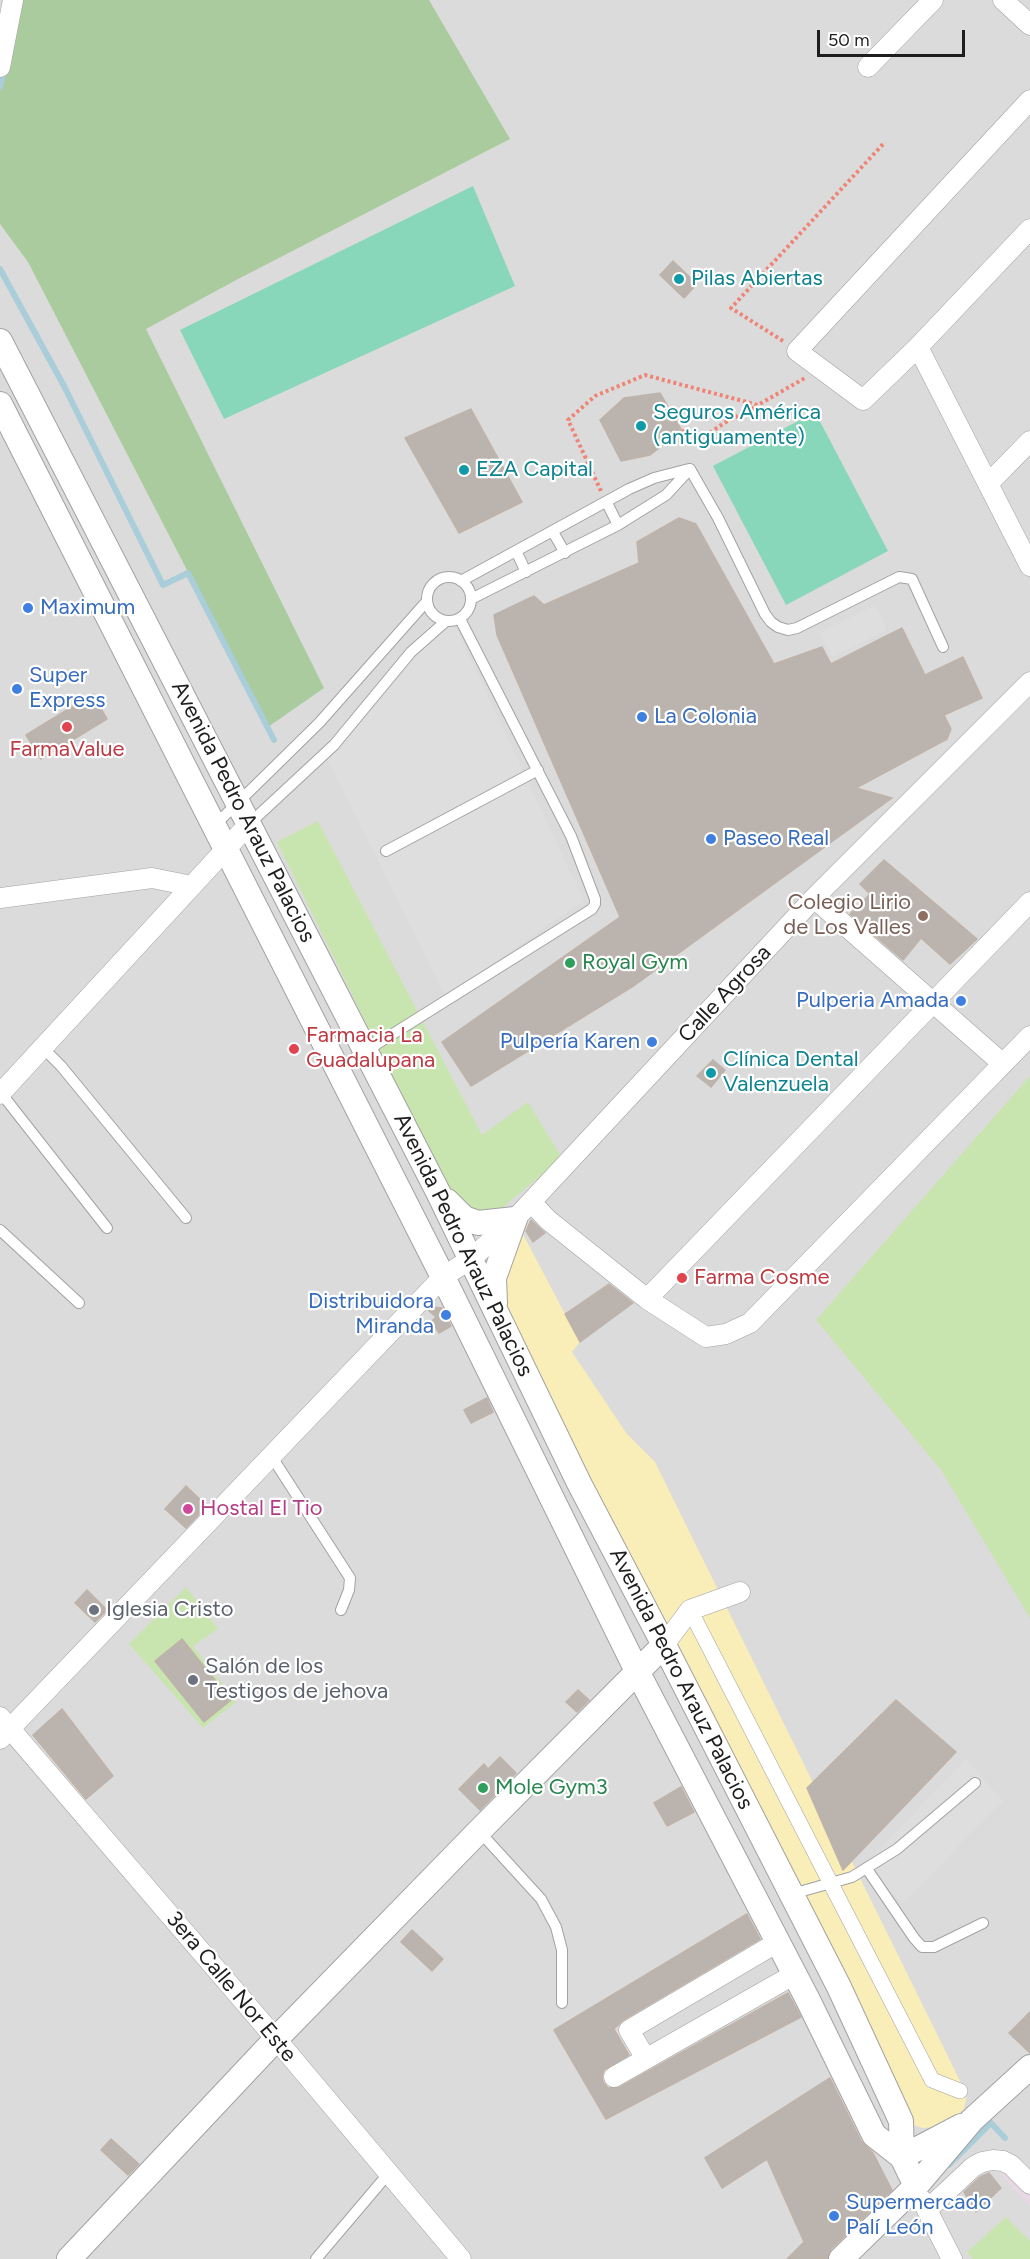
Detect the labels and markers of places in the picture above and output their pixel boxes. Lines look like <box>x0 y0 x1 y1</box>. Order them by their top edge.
place label: Pilas Abiertas <box>691 266 823 292</box>
marker: Pilas Abiertas <box>672 272 686 286</box>
place label: Seguros América (antiguamente) <box>653 400 821 452</box>
marker: Seguros América (antiguamente) <box>634 419 648 433</box>
place label: EZA Capital <box>476 457 593 483</box>
marker: EZA Capital <box>457 463 471 477</box>
place label: Maximum <box>40 595 135 621</box>
marker: Maximum <box>21 601 35 615</box>
place label: Super Express <box>29 663 105 714</box>
marker: Super Express <box>10 682 24 696</box>
place label: La Colonia <box>654 704 757 730</box>
marker: La Colonia <box>635 710 649 724</box>
marker: FarmaValue <box>60 720 74 734</box>
place label: FarmaValue <box>9 737 125 763</box>
place label: Paseo Real <box>723 826 829 852</box>
marker: Paseo Real <box>704 832 718 846</box>
place label: Colegio Lirio de Los Valles <box>783 890 911 942</box>
marker: Colegio Lirio de Los Valles <box>916 909 930 923</box>
place label: Royal Gym <box>582 950 688 976</box>
marker: Royal Gym <box>563 956 577 970</box>
place label: Pulperia Amada <box>796 988 949 1014</box>
marker: Pulperia Amada <box>954 994 968 1008</box>
place label: Farmacia La Guadalupana <box>306 1023 435 1074</box>
place label: Pulpería Karen <box>500 1029 640 1055</box>
marker: Pulpería Karen <box>645 1035 659 1049</box>
marker: Farmacia La Guadalupana <box>287 1042 301 1056</box>
place label: Clínica Dental Valenzuela <box>723 1047 858 1098</box>
marker: Clínica Dental Valenzuela <box>704 1066 718 1080</box>
place label: Farma Cosme <box>694 1265 829 1291</box>
marker: Farma Cosme <box>675 1271 689 1285</box>
place label: Distribuidora Miranda <box>308 1289 434 1340</box>
marker: Distribuidora Miranda <box>439 1308 453 1322</box>
place label: Hostal El Tio <box>200 1496 323 1522</box>
marker: Hostal El Tio <box>181 1502 195 1516</box>
place label: Iglesia Cristo <box>106 1597 233 1623</box>
marker: Iglesia Cristo <box>87 1603 101 1617</box>
place label: Salón de los Testigos de jehova <box>205 1654 388 1706</box>
marker: Salón de los Testigos de jehova <box>186 1673 200 1687</box>
place label: Mole Gym3 <box>495 1775 608 1801</box>
marker: Mole Gym3 <box>476 1781 490 1795</box>
place label: Supermercado Palí León <box>846 2190 991 2242</box>
marker: Supermercado Palí León <box>827 2209 841 2223</box>

